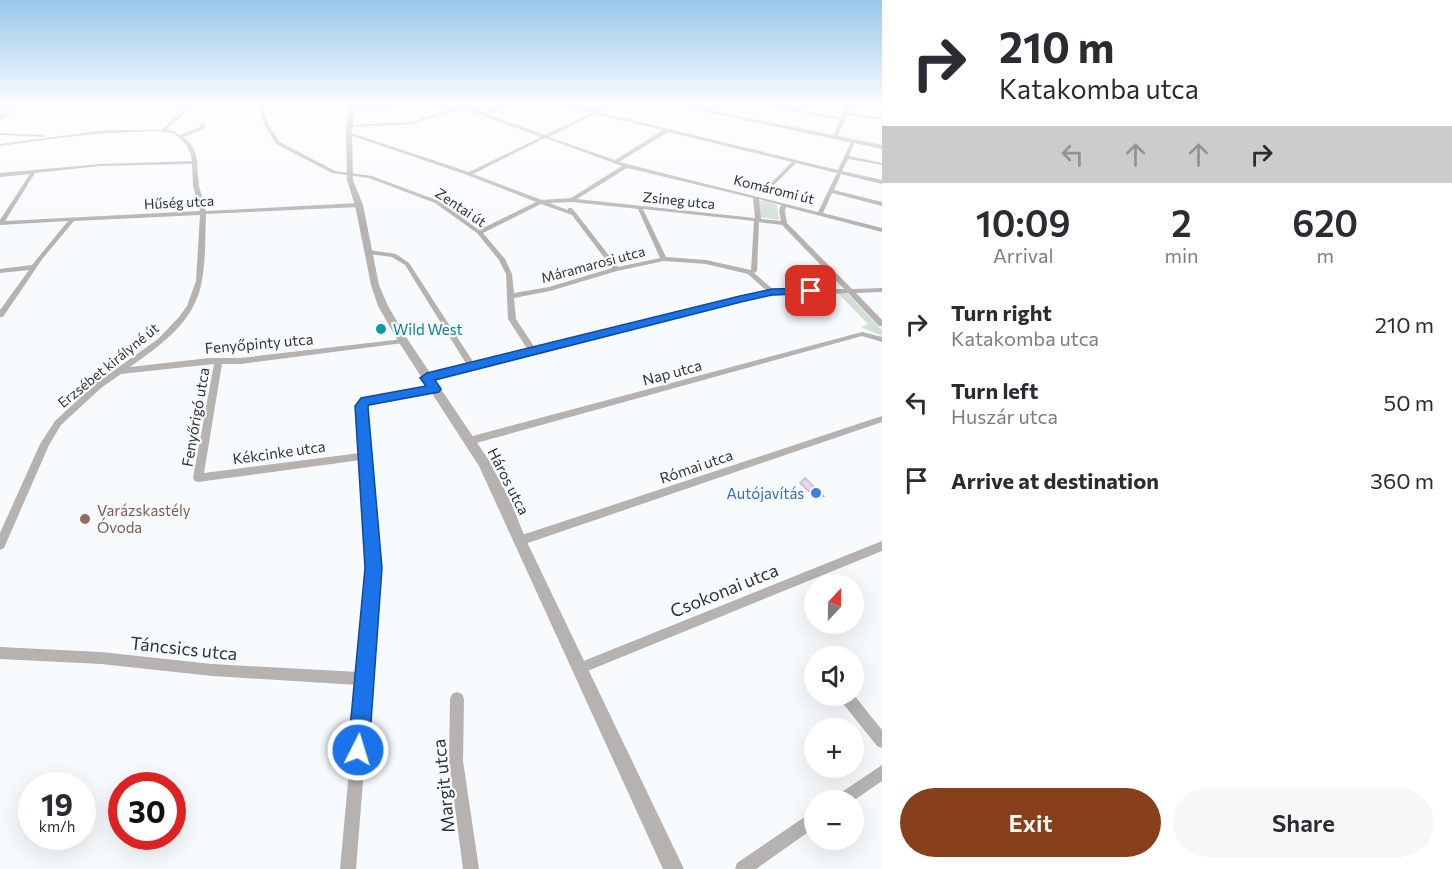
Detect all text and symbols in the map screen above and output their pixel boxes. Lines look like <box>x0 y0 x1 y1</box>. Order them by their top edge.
text: 210 m <box>999 20 1114 72</box>
icon: right <box>900 24 978 102</box>
text: Katakomba utca <box>999 72 1199 105</box>
icon: left <box>1056 138 1089 171</box>
icon: ahead <box>1119 138 1152 171</box>
icon: ahead <box>1182 138 1215 171</box>
icon: right <box>1245 138 1278 171</box>
street label: Komáromi út <box>732 171 816 207</box>
street label: Zentai út <box>432 184 490 230</box>
street label: Zsineg utca <box>642 188 716 212</box>
street label: Hűség utca <box>144 192 214 212</box>
text: 10:09 <box>976 200 1071 244</box>
text: 2 <box>1171 200 1192 244</box>
text: 620 <box>1292 200 1358 244</box>
street label: Máramarosi utca <box>539 242 647 286</box>
text: Arrival <box>993 243 1053 267</box>
text: min <box>1164 243 1199 267</box>
text: m <box>1317 243 1334 267</box>
pin <box>785 265 836 316</box>
icon: arrive <box>794 274 827 307</box>
text: Turn right <box>951 299 1052 326</box>
icon: right <box>900 308 933 341</box>
text: 210 m <box>1375 311 1434 338</box>
street label: Erzsébet királyné út <box>54 319 162 411</box>
place label: Wild West <box>393 320 463 338</box>
marker: Wild West <box>374 322 388 336</box>
text: Katakomba utca <box>951 326 1099 350</box>
street label: Fenyőpinty utca <box>204 329 314 357</box>
street label: Nap utca <box>640 355 704 389</box>
street label: Fenyőrigó utca <box>177 366 213 468</box>
text: Turn left <box>951 377 1038 404</box>
icon: left <box>900 386 933 419</box>
text: 50 m <box>1384 389 1434 416</box>
text: Huszár utca <box>951 404 1058 428</box>
street label: Kékcinke utca <box>232 437 326 467</box>
street label: Háros utca <box>484 444 534 518</box>
street label: Római utca <box>657 445 735 487</box>
icon: arrive <box>900 464 933 497</box>
text: Arrive at destination <box>951 467 1159 494</box>
text: 360 m <box>1370 467 1434 494</box>
place label: Autójavítás <box>727 484 804 502</box>
marker: Autójavítás <box>809 486 823 500</box>
place label: Varázskastély Óvoda <box>97 501 191 536</box>
marker: Varázskastély Óvoda <box>78 512 92 526</box>
street label: Csokonai utca <box>667 558 781 622</box>
north arrow <box>804 574 864 634</box>
map controls <box>804 574 864 850</box>
street label: Táncsics utca <box>129 631 239 665</box>
button: sound <box>804 646 864 706</box>
position arrow <box>326 718 390 782</box>
button: + <box>804 718 864 778</box>
street label: Margit utca <box>427 738 459 834</box>
speed limit sign: 30 <box>108 772 186 850</box>
text: 19 <box>41 785 73 822</box>
button: Exit <box>900 788 1161 857</box>
button: Share <box>1173 788 1434 857</box>
button: − <box>804 790 864 850</box>
text: km/h <box>39 817 75 835</box>

